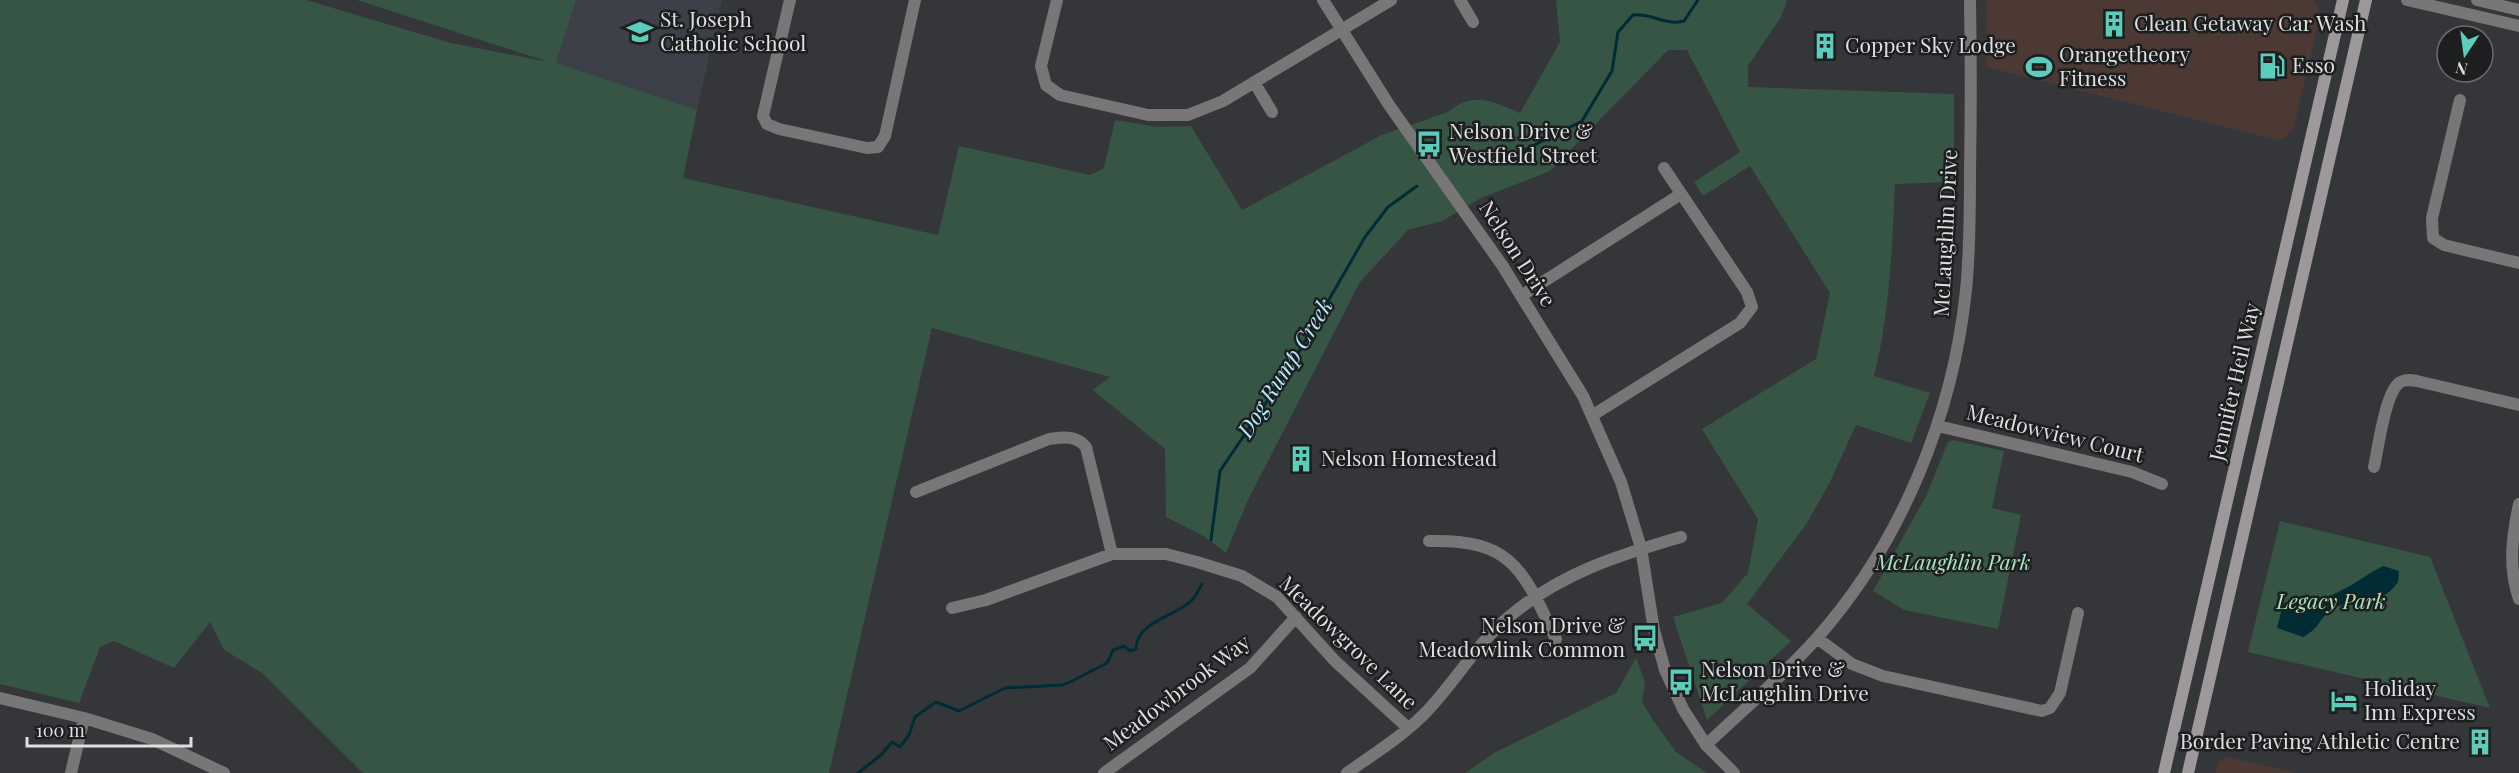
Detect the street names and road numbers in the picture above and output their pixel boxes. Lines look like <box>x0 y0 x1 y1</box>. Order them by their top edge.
street label: McLaughlin Drive <box>1926 148 1962 317</box>
street label: Nelson Drive <box>1474 194 1563 311</box>
street label: Jennifer Heil Way <box>2201 299 2265 464</box>
street label: Meadowview Court <box>1964 397 2147 468</box>
street label: Meadowgrove Lane <box>1274 568 1425 715</box>
street label: Meadowbrook Way <box>1097 627 1255 756</box>

